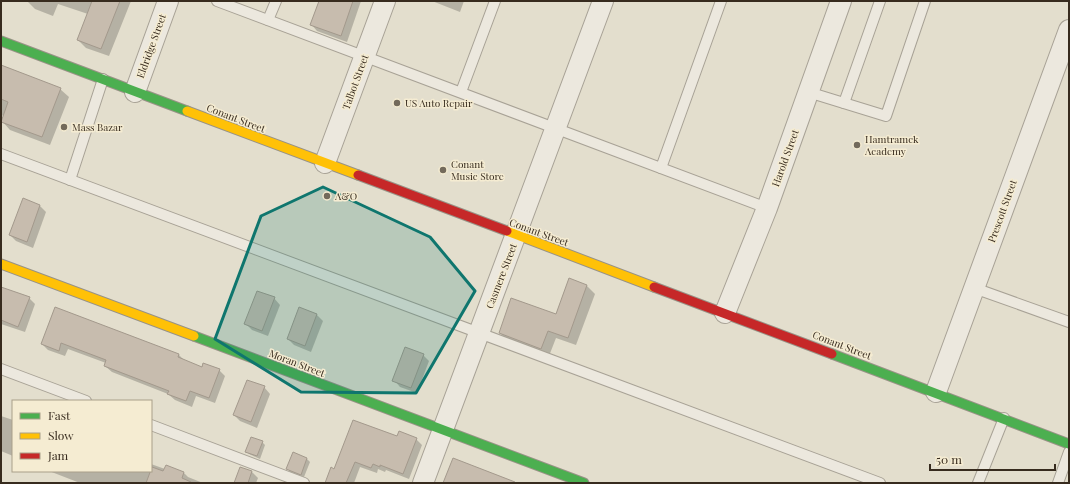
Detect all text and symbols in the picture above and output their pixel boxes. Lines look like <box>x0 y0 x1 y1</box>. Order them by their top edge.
street label: Eldridge Street <box>133 11 169 80</box>
street label: Talbot Street <box>339 52 372 112</box>
place label: US Auto Repair <box>405 96 473 110</box>
marker: US Auto Repair <box>392 98 402 108</box>
street label: Conant Street <box>205 100 268 136</box>
place label: Mass Bazar <box>72 120 123 134</box>
marker: Mass Bazar <box>59 122 69 132</box>
street label: Harold Street <box>768 127 802 189</box>
place label: Hamtramck Academy <box>864 132 919 158</box>
marker: Hamtramck Academy <box>852 140 862 150</box>
place label: Conant Music Store <box>451 157 504 183</box>
marker: Conant Music Store <box>438 165 448 175</box>
street label: Prescott Street <box>984 177 1020 244</box>
place label: A&O <box>334 189 357 203</box>
marker: A&O <box>322 191 332 201</box>
street label: Conant Street <box>507 215 571 249</box>
street label: Casmere Street <box>482 241 520 311</box>
street label: Conant Street <box>811 327 874 363</box>
street label: Moran Street <box>267 346 327 380</box>
legend <box>12 400 152 472</box>
text: Fast <box>48 407 71 423</box>
text: Slow <box>48 427 74 443</box>
scale bar <box>930 446 1055 472</box>
text: Jam <box>47 447 69 463</box>
text: 50 m <box>936 451 962 467</box>

